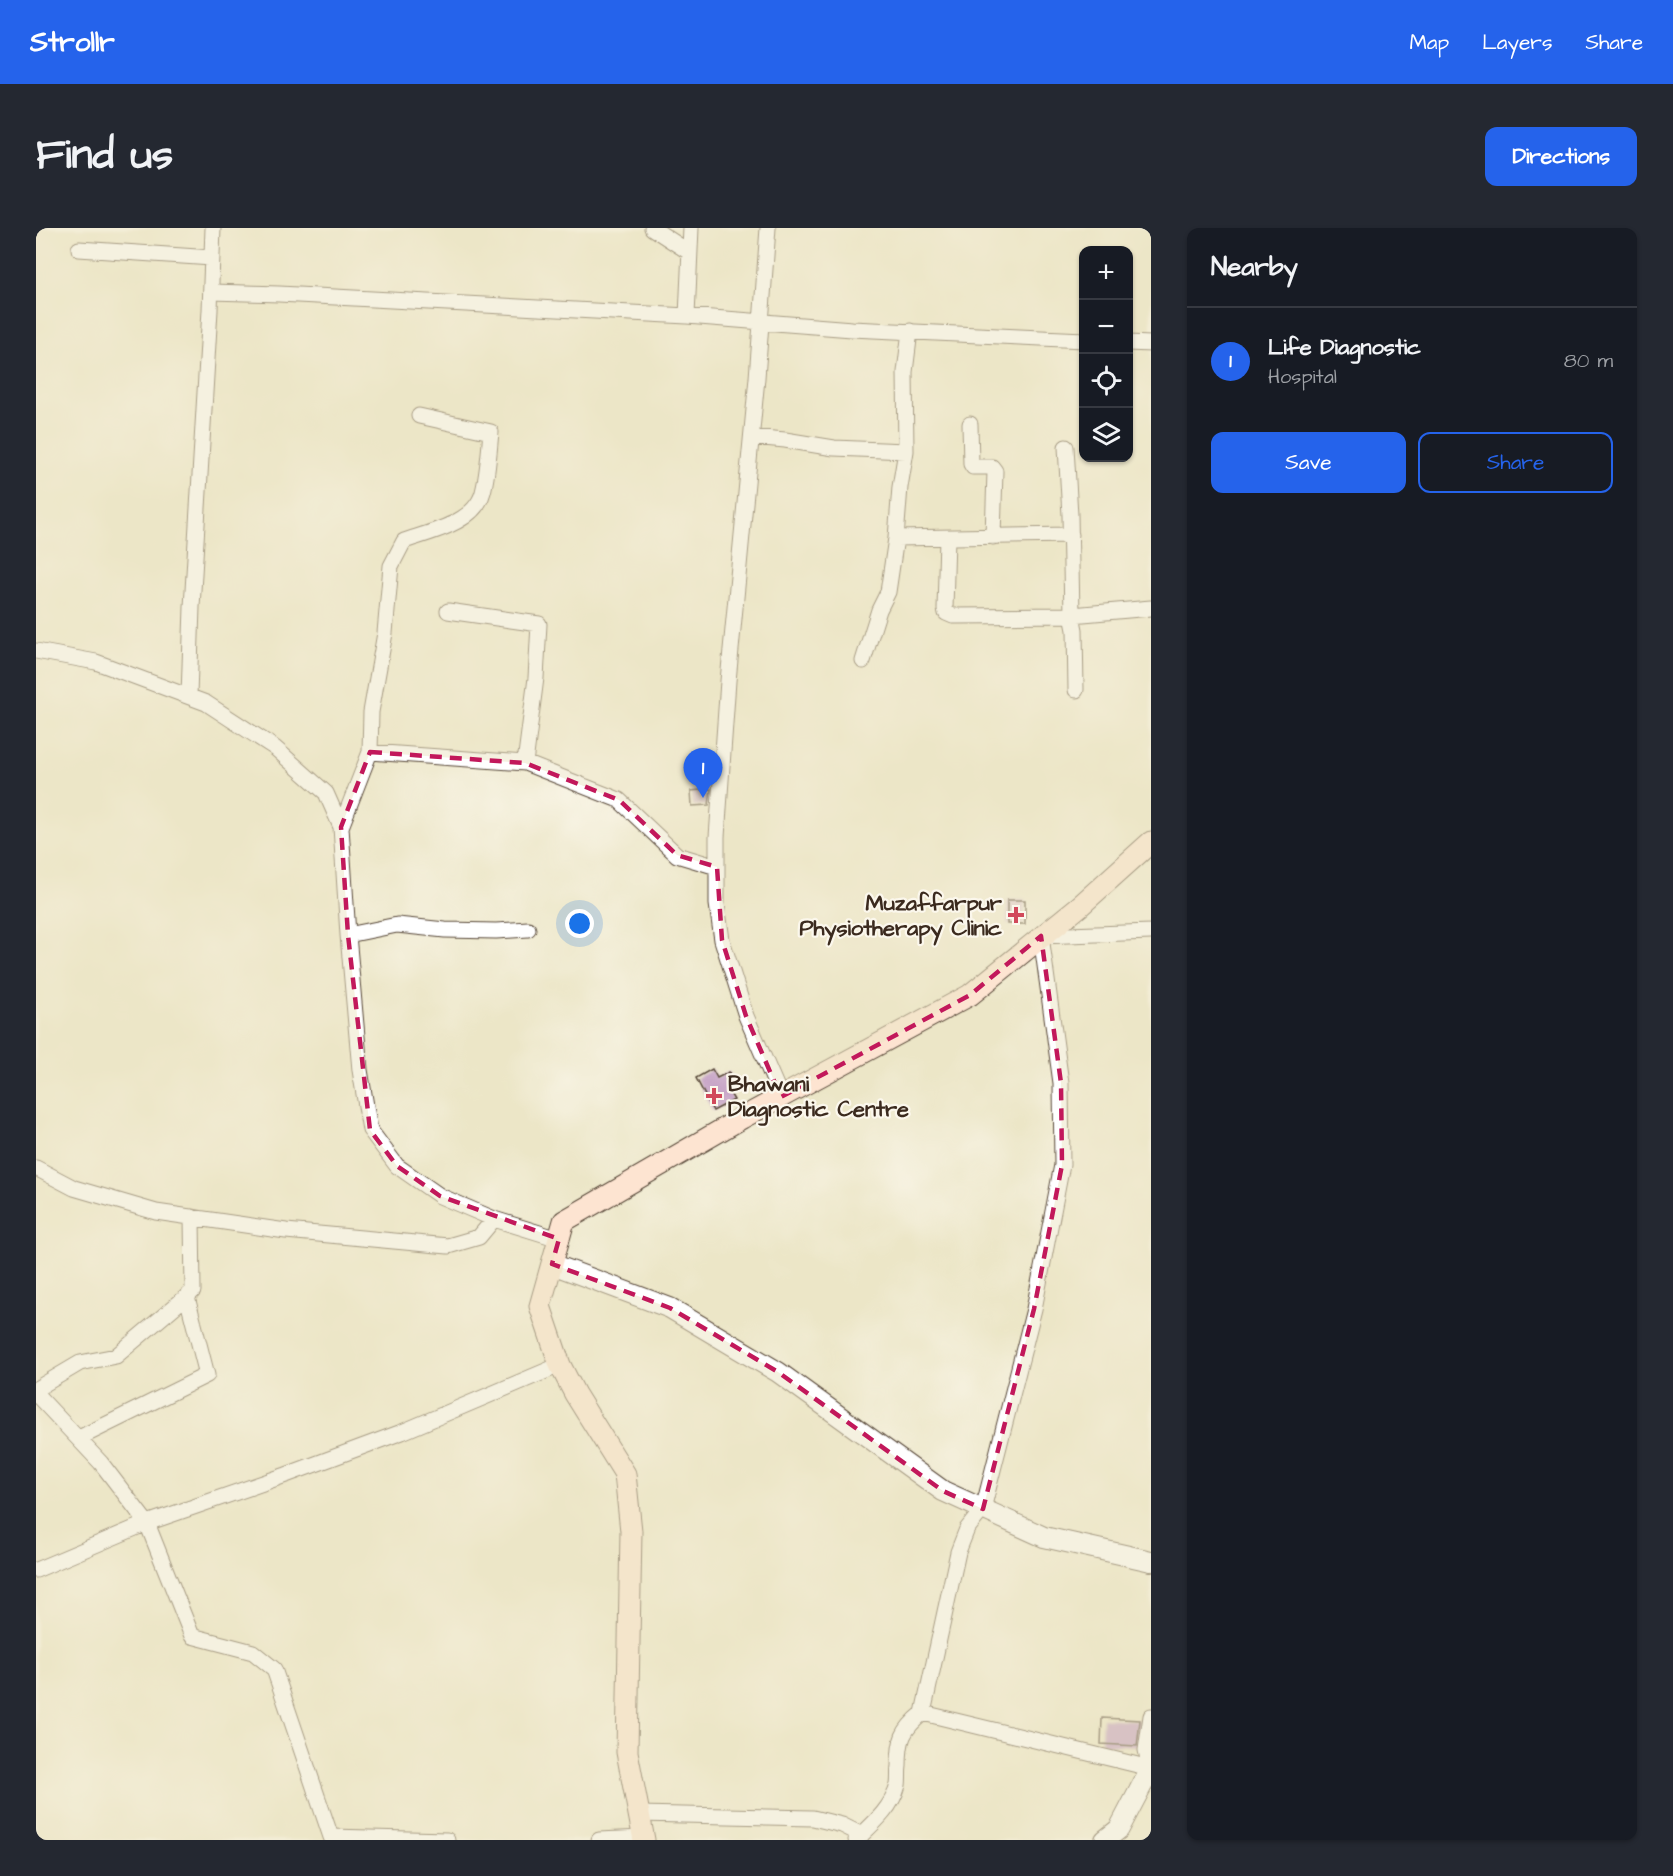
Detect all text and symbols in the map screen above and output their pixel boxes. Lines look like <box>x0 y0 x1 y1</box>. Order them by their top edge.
text: Strollr <box>30 23 115 62</box>
text: Map <box>1409 28 1449 57</box>
text: Layers <box>1482 28 1552 57</box>
text: Share <box>1585 28 1643 57</box>
text: Find us <box>36 127 173 185</box>
button: Directions <box>1485 127 1637 186</box>
map controls <box>1079 246 1133 462</box>
button: + <box>1079 246 1133 300</box>
text: Nearby <box>1211 249 1298 285</box>
button: − <box>1079 300 1133 354</box>
text: Life Diagnostic <box>1268 332 1421 363</box>
text: 1 <box>1229 347 1232 375</box>
text: 80 m <box>1564 347 1613 375</box>
button: locate <box>1079 354 1133 408</box>
text: Hospital <box>1268 363 1337 391</box>
button: layers <box>1079 408 1133 462</box>
button: Save <box>1211 432 1406 493</box>
button: Share <box>1418 432 1613 493</box>
pin: 1 <box>684 748 722 798</box>
place label: Muzaffarpur Physiotherapy Clinic <box>799 888 1003 946</box>
marker: Muzaffarpur Physiotherapy Clinic <box>1007 906 1025 924</box>
your location <box>565 909 594 938</box>
place label: Bhawani Diagnostic Centre <box>728 1069 909 1126</box>
marker: Bhawani Diagnostic Centre <box>705 1087 723 1105</box>

